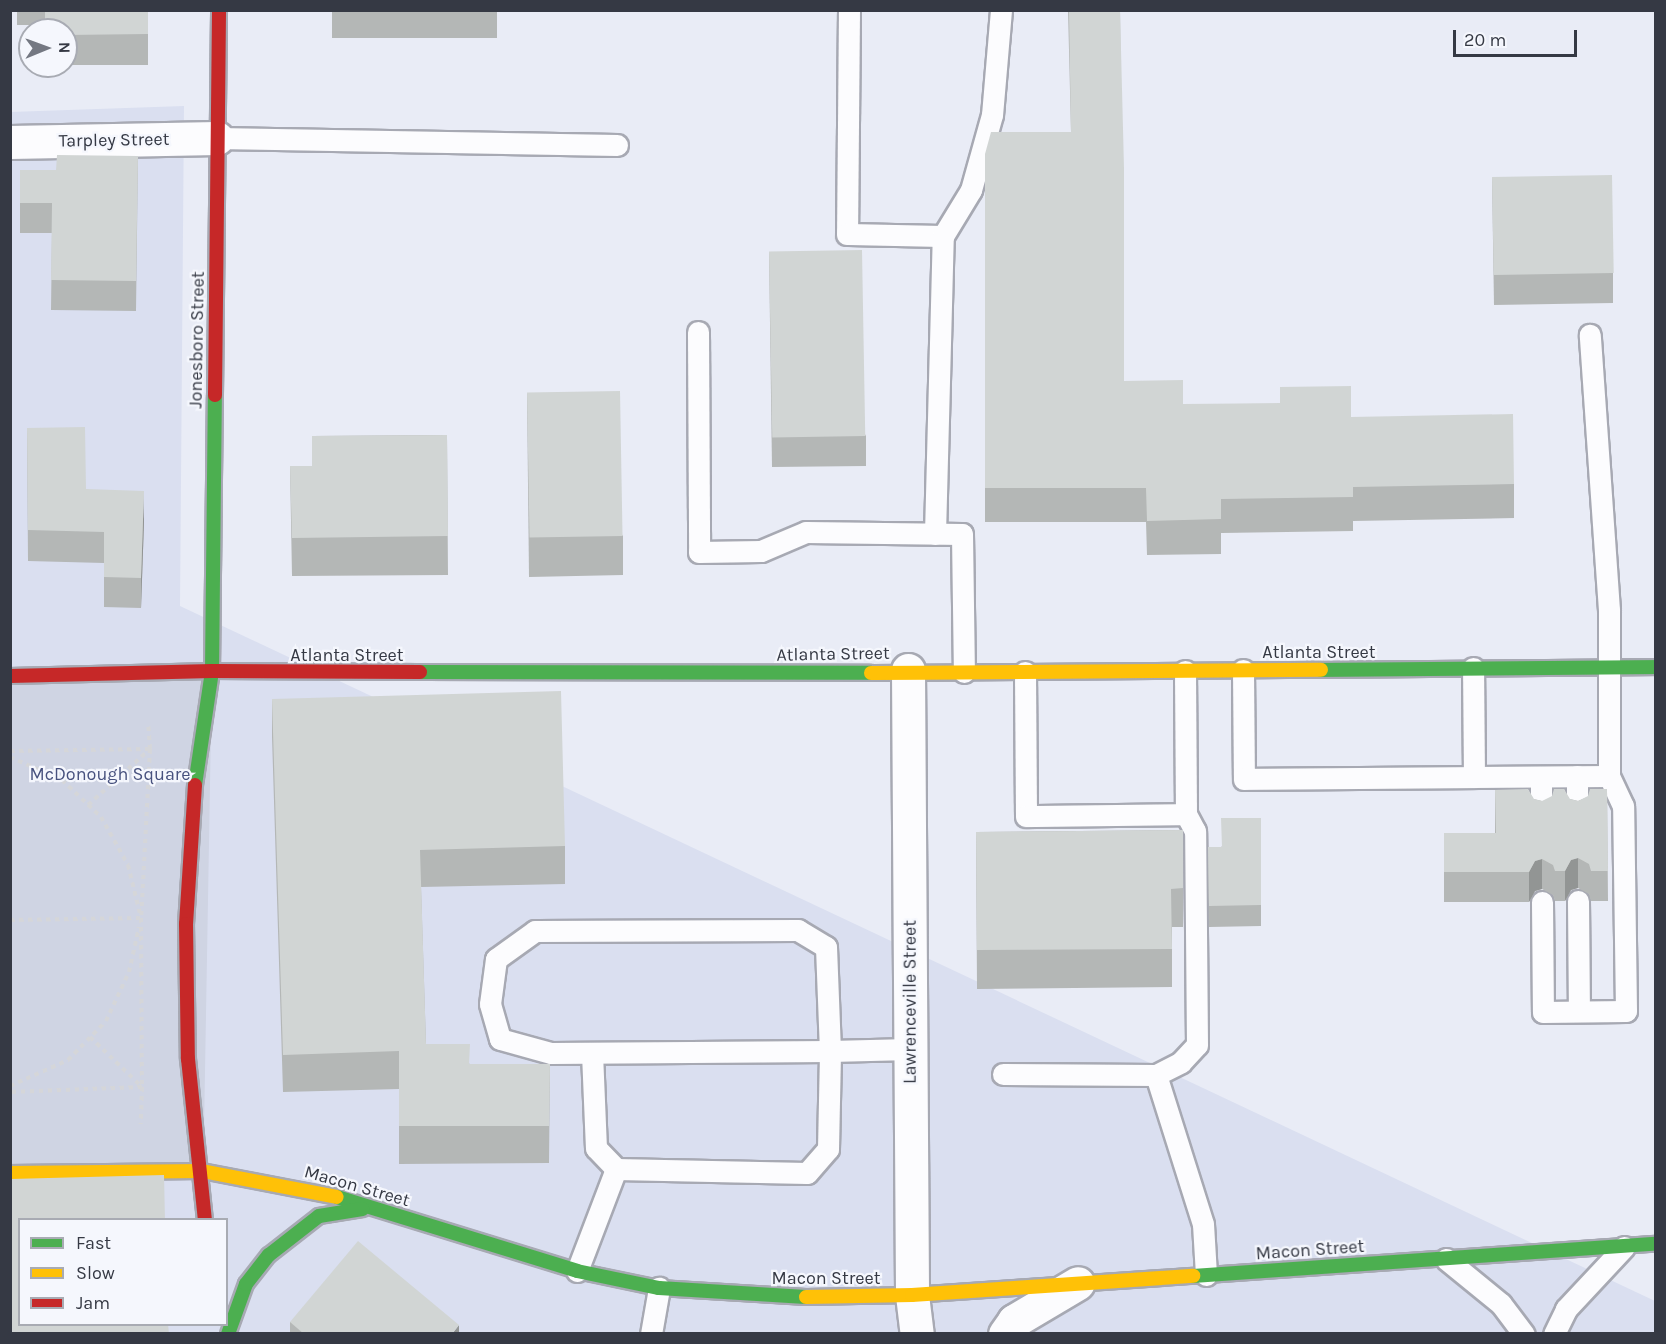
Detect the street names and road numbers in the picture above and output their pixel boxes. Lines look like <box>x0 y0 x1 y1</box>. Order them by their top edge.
street label: Tarpley Street <box>58 128 170 152</box>
street label: Jonesboro Street <box>185 271 209 409</box>
street label: Atlanta Street <box>1262 641 1376 663</box>
street label: Atlanta Street <box>776 642 890 666</box>
street label: Atlanta Street <box>290 644 404 666</box>
street label: Lawrenceville Street <box>899 920 921 1084</box>
street label: Macon Street <box>302 1161 412 1211</box>
street label: Macon Street <box>1255 1235 1365 1265</box>
street label: Macon Street <box>772 1267 880 1289</box>

